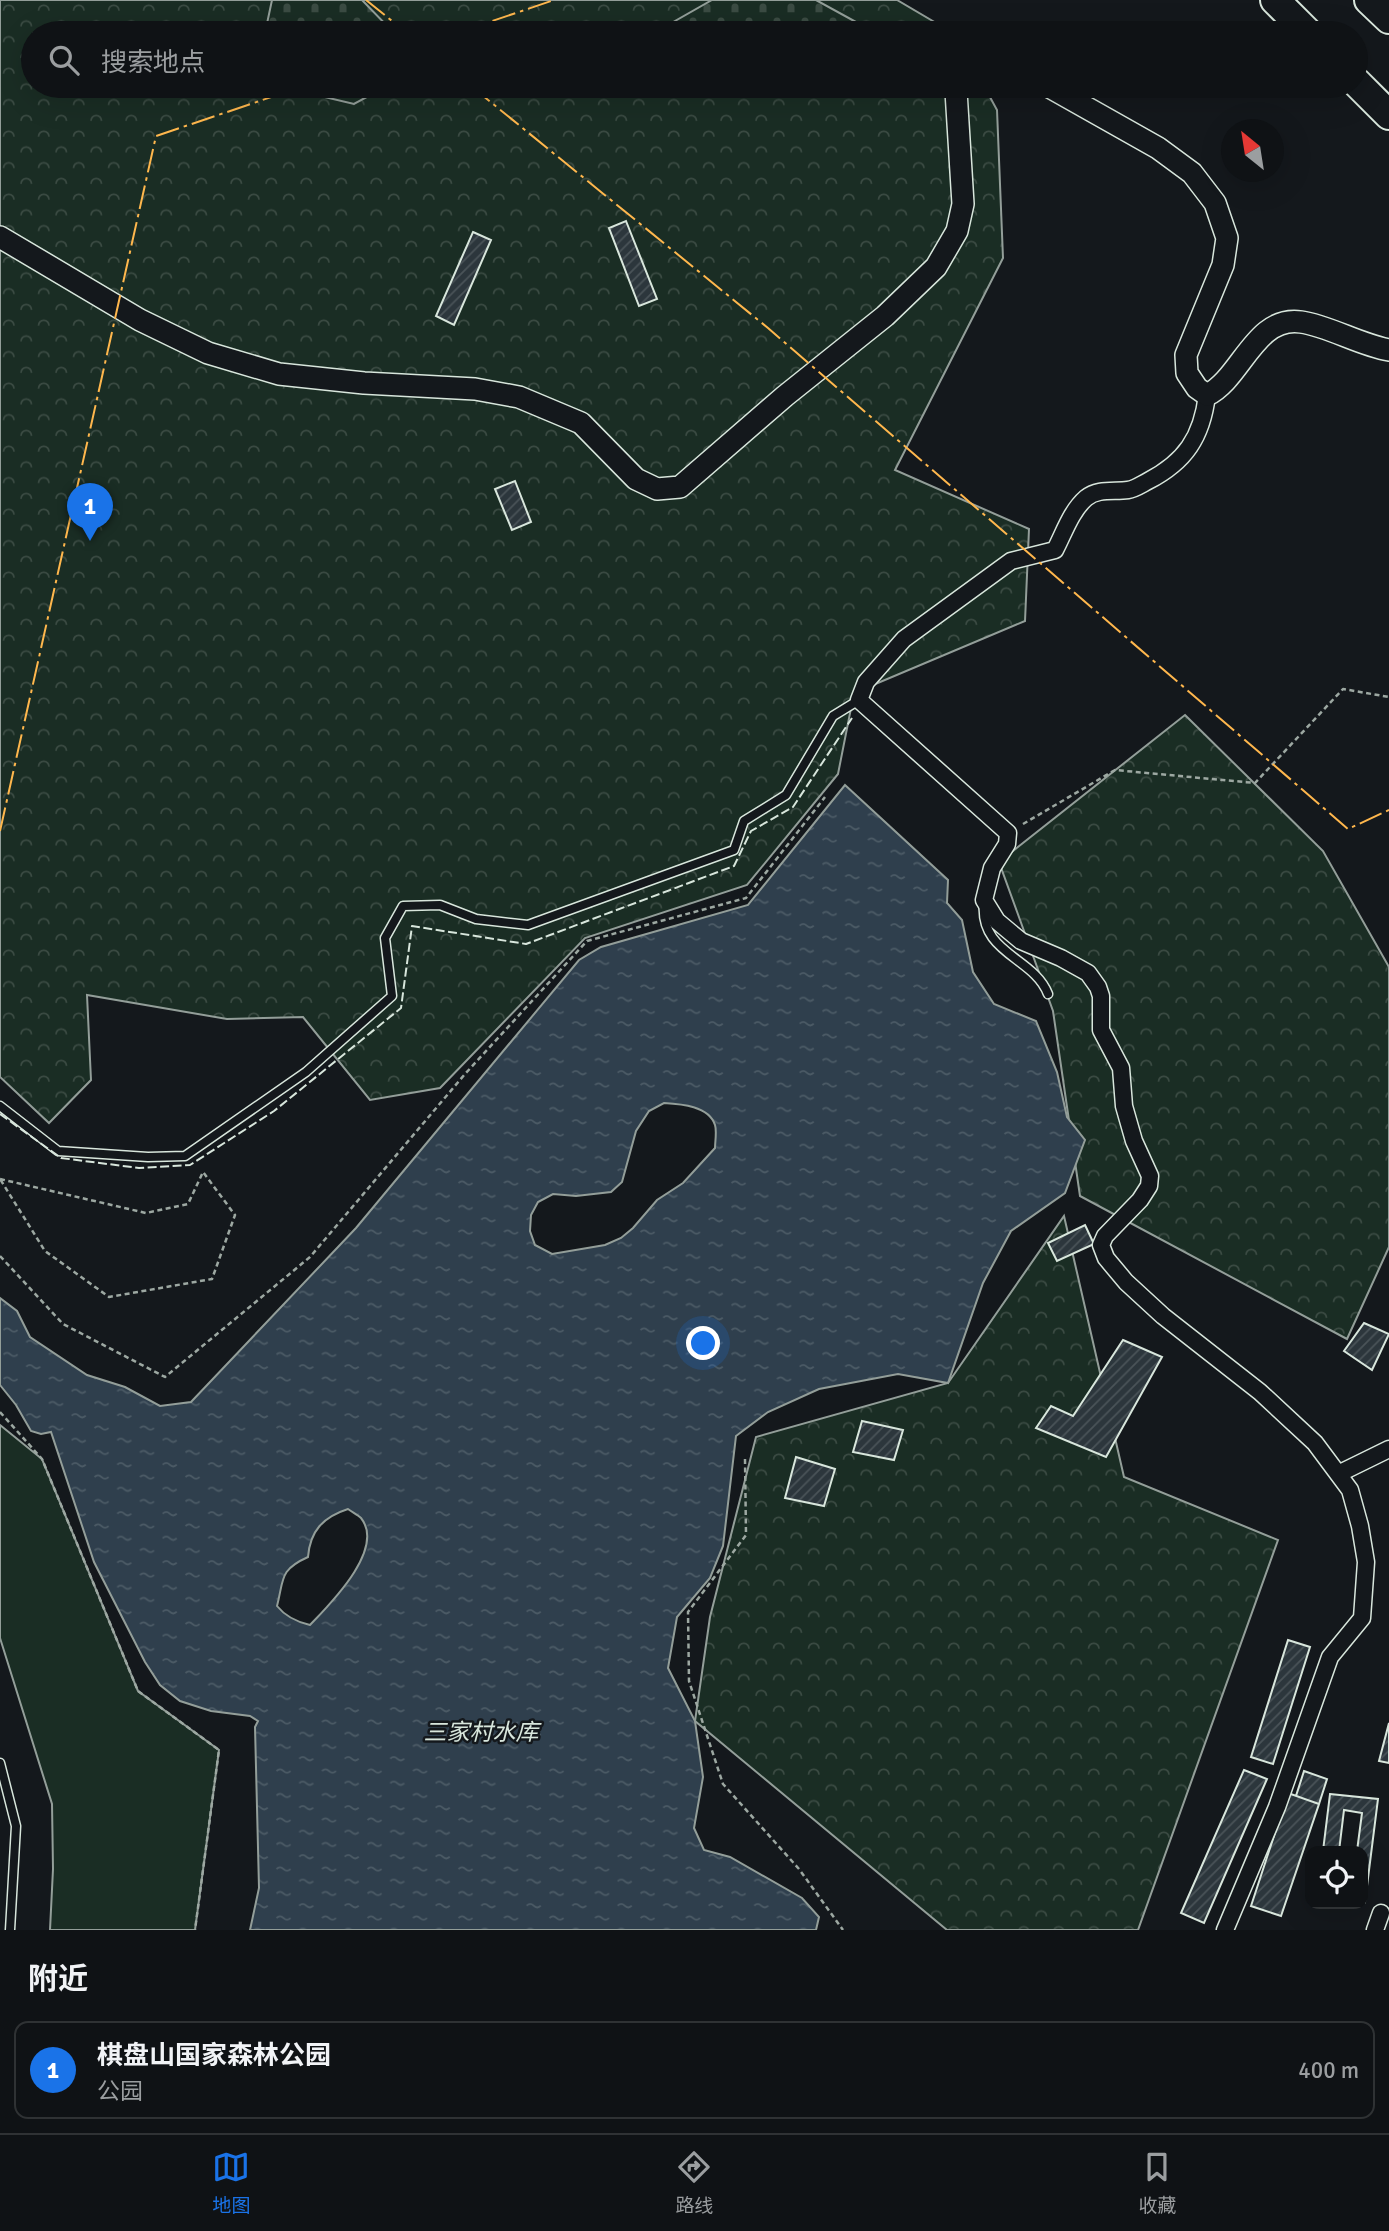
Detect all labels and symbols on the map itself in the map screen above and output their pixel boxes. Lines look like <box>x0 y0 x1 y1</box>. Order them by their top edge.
north arrow <box>1221 119 1284 182</box>
pin: 1 <box>67 483 113 541</box>
your location <box>686 1326 720 1360</box>
water label: 三家村水库 <box>424 1718 543 1747</box>

